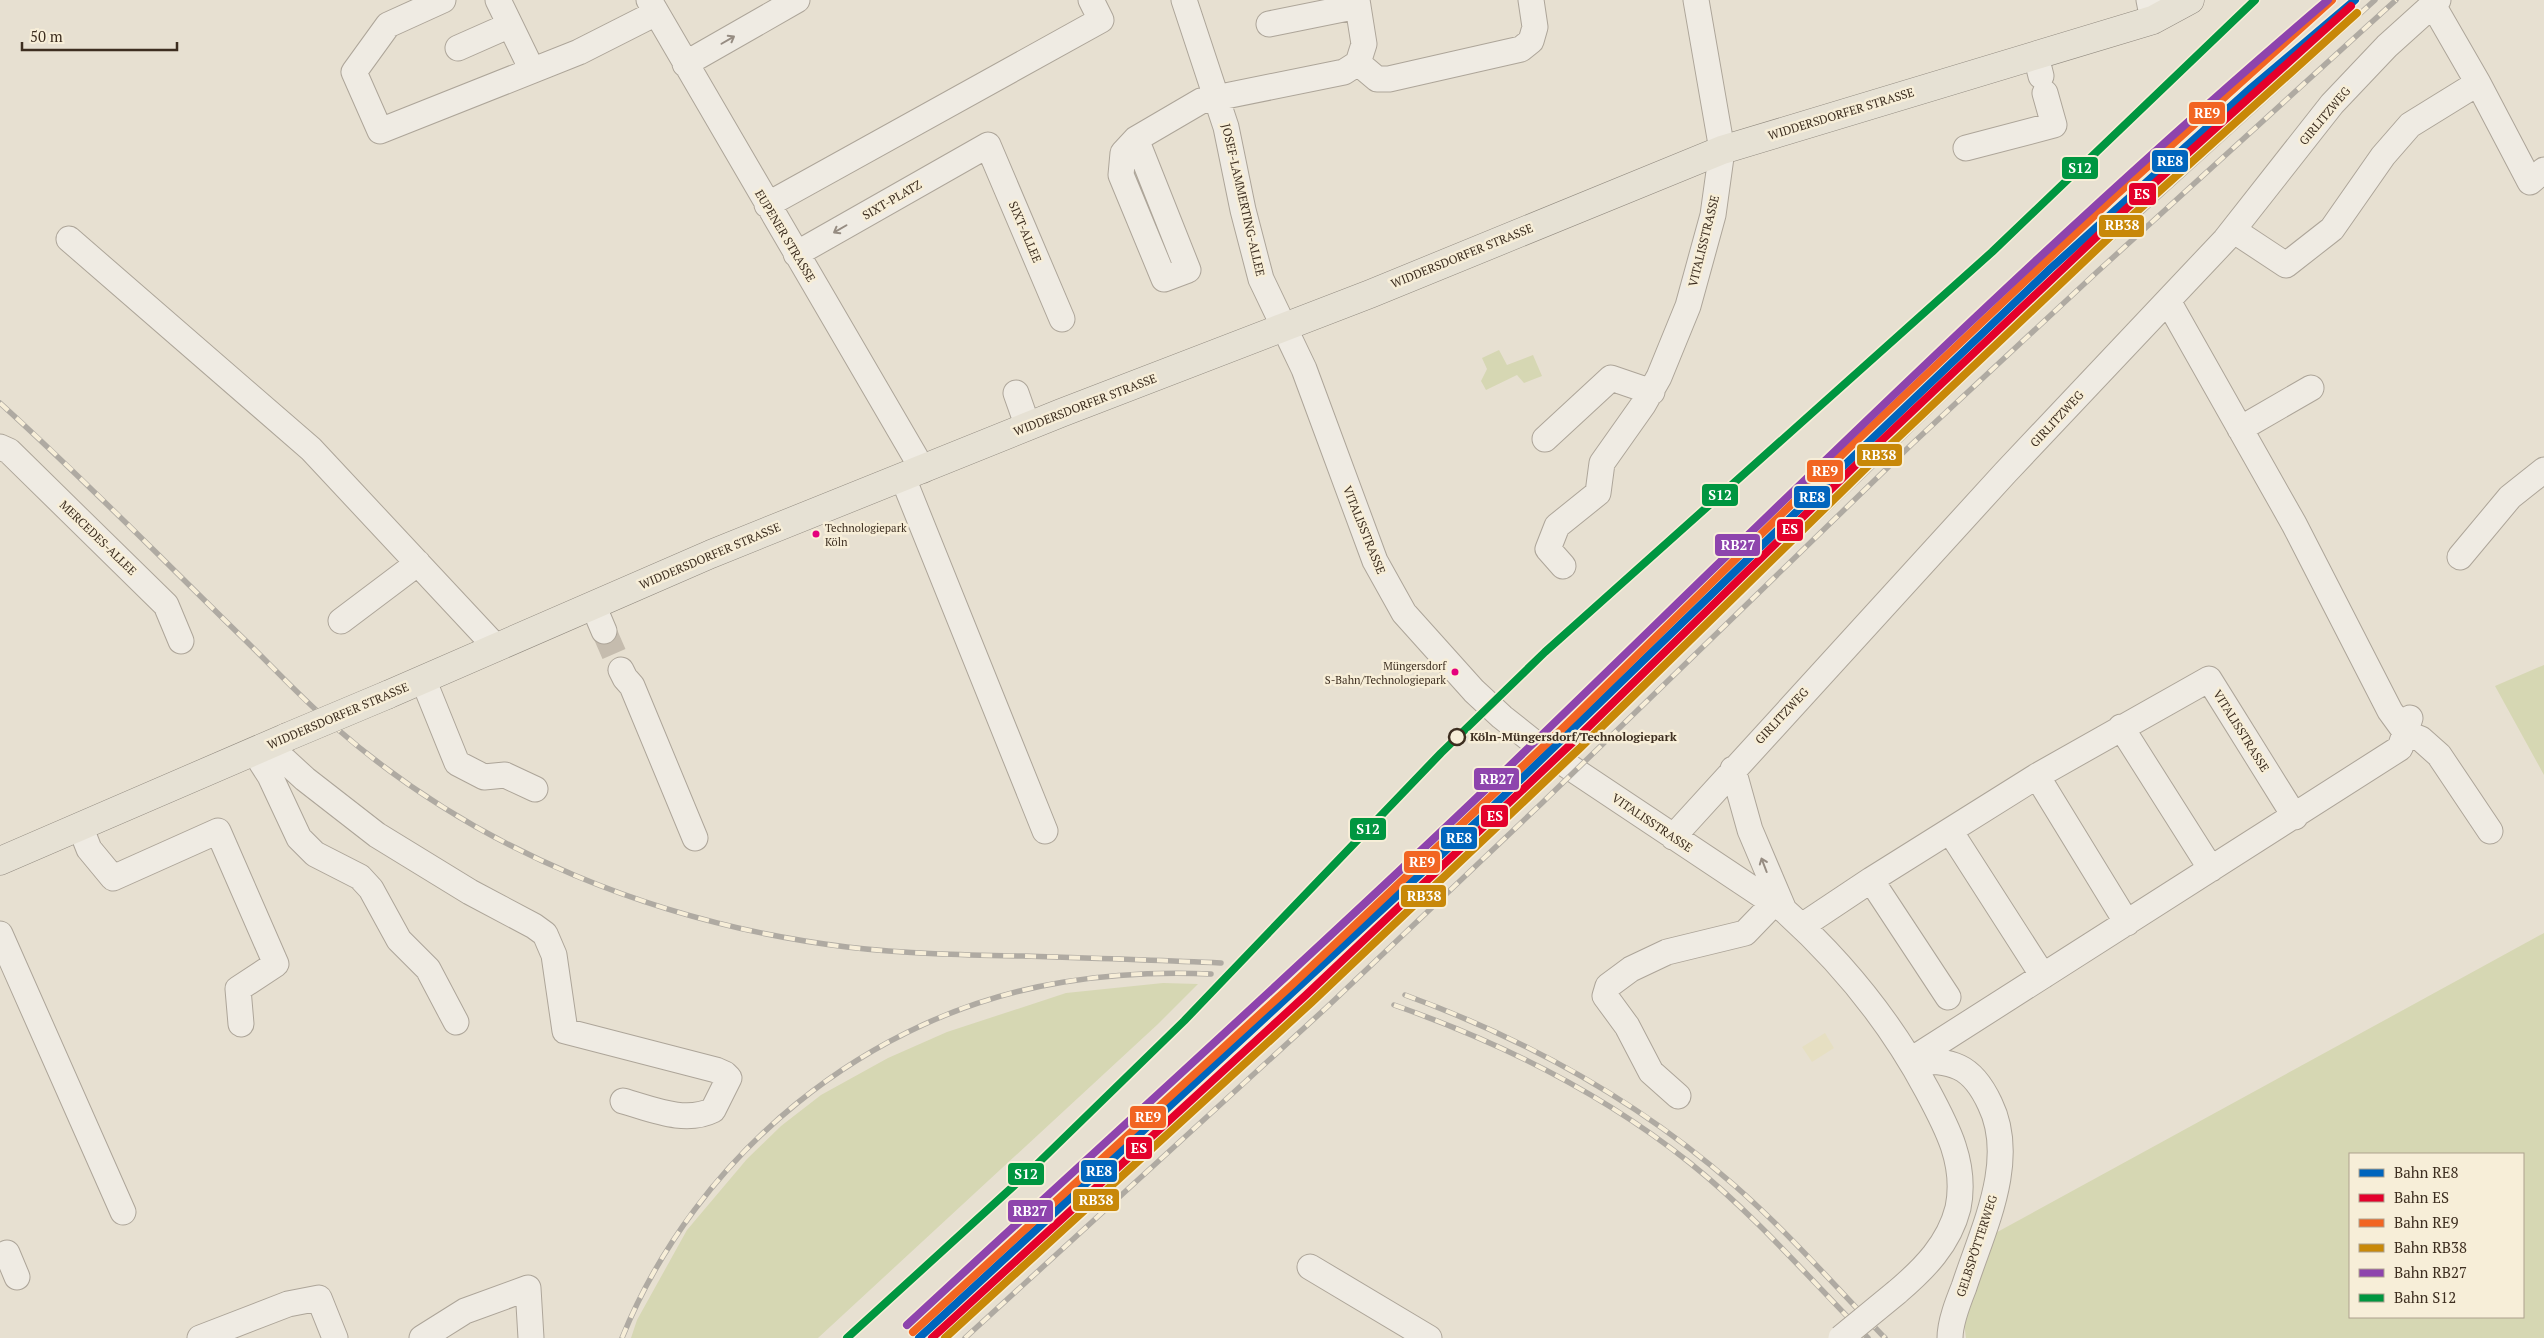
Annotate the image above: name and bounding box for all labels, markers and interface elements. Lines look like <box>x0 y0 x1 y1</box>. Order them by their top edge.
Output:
scale bar <box>22 20 178 52</box>
text: 50 m <box>30 26 63 46</box>
one-way arrow <box>720 34 734 44</box>
street label: GIRLITZWEG <box>2296 83 2354 148</box>
street label: WIDDERSDORFER STRASSE <box>1766 84 1916 143</box>
line badge: RE9 <box>2188 101 2226 125</box>
text: RE9 <box>2194 103 2220 122</box>
street label: JOSEF-LAMMERTING-ALLEE <box>1219 122 1268 278</box>
line badge: RE8 <box>2151 149 2189 173</box>
text: RE8 <box>2157 151 2183 170</box>
line badge: S12 <box>2061 156 2099 180</box>
text: S12 <box>2068 158 2092 177</box>
street label: SIXT-PLATZ <box>859 177 924 223</box>
line badge: ES <box>2128 182 2157 206</box>
text: ES <box>2134 184 2150 203</box>
street label: EUPENER STRASSE <box>752 187 819 285</box>
street label: VITALISSTRASSE <box>1685 194 1722 288</box>
street label: SIXT-ALLEE <box>1006 199 1045 265</box>
line badge: RB38 <box>2098 214 2145 238</box>
text: RB38 <box>2105 215 2139 234</box>
street label: WIDDERSDORFER STRASSE <box>1388 220 1535 291</box>
one-way arrow <box>833 224 848 234</box>
street label: WIDDERSDORFER STRASSE <box>1011 370 1159 439</box>
street label: GIRLITZWEG <box>2027 387 2087 450</box>
line badge: RB38 <box>1856 443 1903 467</box>
text: RB38 <box>1862 445 1896 464</box>
line badge: RE9 <box>1806 459 1844 483</box>
text: RE9 <box>1812 461 1838 480</box>
street label: VITALISSTRASSE <box>1340 483 1389 576</box>
line badge: S12 <box>1701 483 1739 507</box>
text: S12 <box>1708 485 1732 504</box>
line badge: RE8 <box>1793 485 1831 509</box>
text: RE8 <box>1799 487 1825 506</box>
street label: MERCEDES-ALLEE <box>57 497 140 578</box>
line badge: ES <box>1776 518 1804 542</box>
street label: WIDDERSDORFER STRASSE <box>637 519 783 592</box>
text: ES <box>1782 519 1798 538</box>
place label: Technologiepark Köln <box>825 521 907 549</box>
marker: Technologiepark Köln <box>811 529 821 539</box>
line badge: RB27 <box>1714 533 1761 557</box>
text: RB27 <box>1721 535 1755 554</box>
place label: Müngersdorf S-Bahn/Technologiepark <box>1325 659 1447 687</box>
marker: Müngersdorf S-Bahn/Technologiepark <box>1450 667 1460 677</box>
street label: WIDDERSDORFER STRASSE <box>265 679 411 752</box>
street label: GIRLITZWEG <box>1752 684 1812 747</box>
street label: VITALISSTRASSE <box>2210 687 2273 775</box>
marker: Köln-Müngersdorf/Technologiepark <box>1448 728 1466 746</box>
place label: Köln-Müngersdorf/Technologiepark <box>1470 729 1677 744</box>
line badge: RB27 <box>1473 767 1520 791</box>
text: RB27 <box>1480 769 1514 788</box>
street label: VITALISSTRASSE <box>1609 790 1695 855</box>
line badge: ES <box>1480 804 1509 828</box>
text: ES <box>1487 806 1503 825</box>
line badge: S12 <box>1349 817 1387 841</box>
text: S12 <box>1356 819 1380 838</box>
line badge: RE8 <box>1440 826 1478 850</box>
text: RE8 <box>1446 828 1472 847</box>
line badge: RE9 <box>1403 850 1441 874</box>
text: RE9 <box>1409 852 1435 871</box>
one-way arrow <box>1759 858 1768 873</box>
line badge: RB38 <box>1400 884 1447 908</box>
text: RB38 <box>1407 886 1441 905</box>
line badge: RE9 <box>1129 1105 1167 1129</box>
text: RE9 <box>1135 1107 1161 1126</box>
line badge: ES <box>1125 1136 1153 1160</box>
text: ES <box>1131 1138 1147 1157</box>
legend <box>2349 1153 2524 1318</box>
line badge: RE8 <box>1080 1159 1118 1183</box>
text: RE8 <box>1086 1161 1112 1180</box>
line badge: S12 <box>1007 1162 1045 1186</box>
text: Bahn RE8 <box>2394 1162 2458 1182</box>
text: S12 <box>1014 1164 1038 1183</box>
text: Bahn ES <box>2394 1187 2449 1207</box>
line badge: RB38 <box>1072 1188 1120 1212</box>
text: RB38 <box>1079 1190 1113 1209</box>
street label: GELBSPÖTTERWEG <box>1953 1192 2000 1299</box>
line badge: RB27 <box>1007 1199 1054 1223</box>
text: RB27 <box>1013 1201 1047 1220</box>
text: Bahn RE9 <box>2394 1212 2458 1232</box>
text: Bahn RB38 <box>2394 1237 2467 1257</box>
text: Bahn RB27 <box>2394 1262 2467 1282</box>
text: Bahn S12 <box>2394 1287 2456 1307</box>

